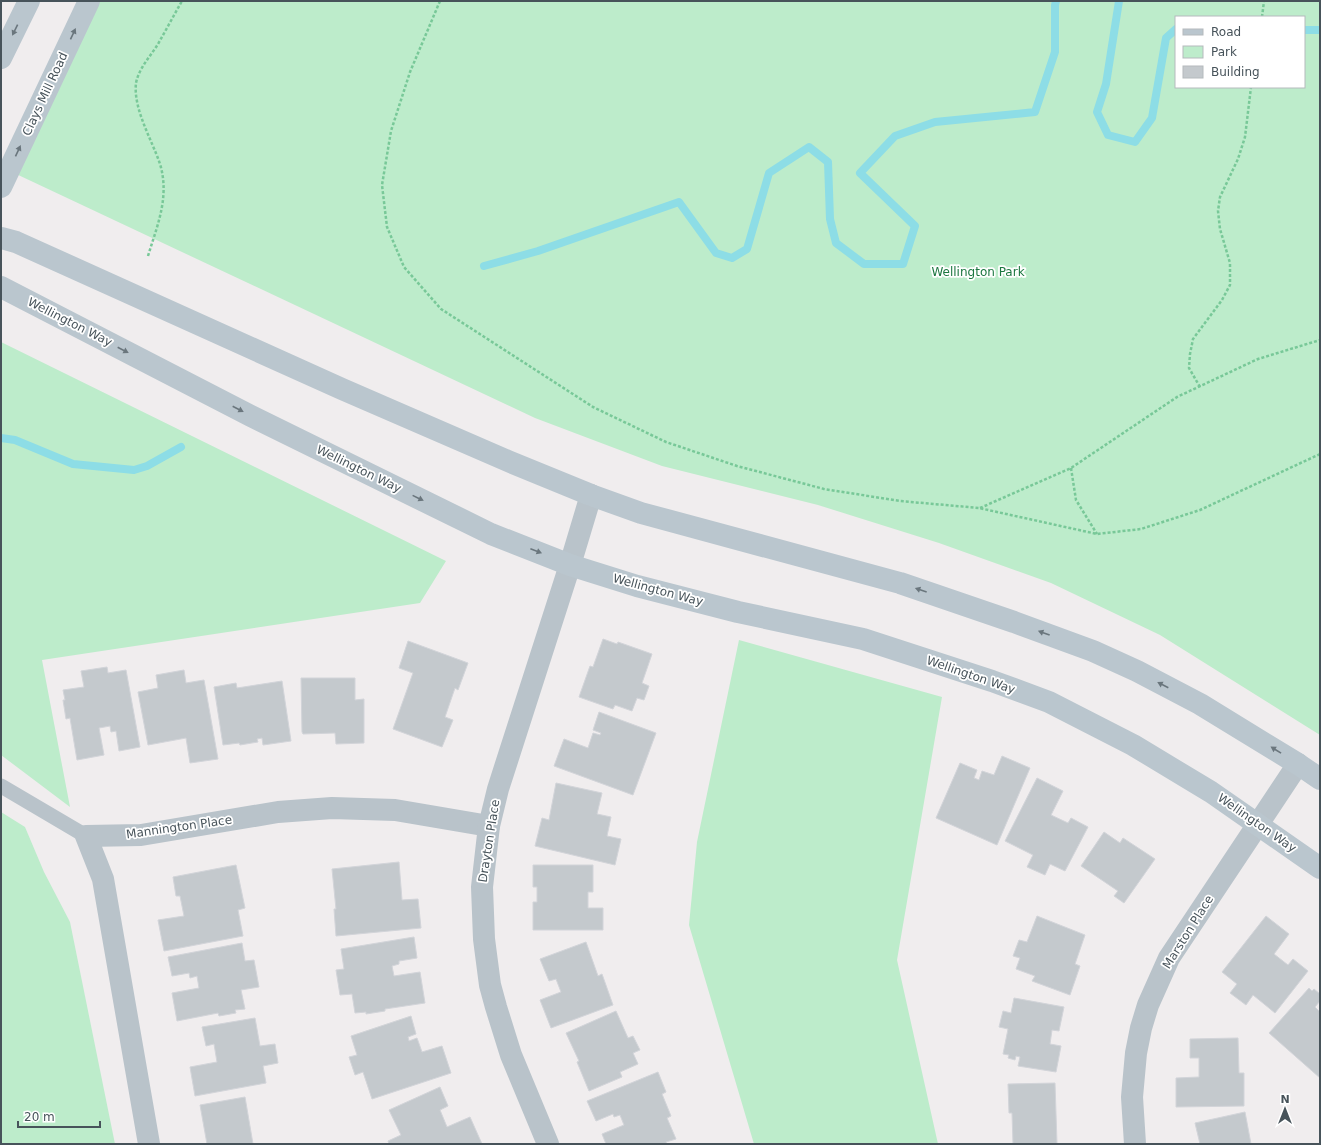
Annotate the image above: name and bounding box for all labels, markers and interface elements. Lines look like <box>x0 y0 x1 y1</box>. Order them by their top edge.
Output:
legend <box>1175 16 1305 88</box>
one-way arrow <box>12 24 18 35</box>
text: Road <box>1211 25 1241 39</box>
one-way arrow <box>70 28 76 39</box>
text: Park <box>1211 45 1237 59</box>
street label: Clays Mill Road <box>20 50 70 138</box>
text: Building <box>1211 65 1260 79</box>
one-way arrow <box>15 146 21 157</box>
park label: Wellington Park <box>931 265 1025 279</box>
street label: Wellington Way <box>25 295 115 349</box>
one-way arrow <box>117 347 129 353</box>
one-way arrow <box>233 406 244 412</box>
street label: Wellington Way <box>314 442 404 496</box>
one-way arrow <box>412 495 424 501</box>
one-way arrow <box>531 549 543 555</box>
street label: Wellington Way <box>611 571 705 609</box>
one-way arrow <box>915 587 927 593</box>
one-way arrow <box>1038 630 1050 636</box>
street label: Wellington Way <box>925 653 1017 697</box>
one-way arrow <box>1158 682 1169 688</box>
one-way arrow <box>1271 746 1281 754</box>
street label: Wellington Way <box>1215 791 1299 855</box>
street label: Drayton Place <box>476 798 502 884</box>
street label: Mannington Place <box>125 813 233 841</box>
street label: Marston Place <box>1160 893 1216 971</box>
north arrow <box>1265 1089 1305 1129</box>
text: N <box>1280 1093 1290 1106</box>
scale bar <box>18 1103 100 1129</box>
text: 20 m <box>24 1110 55 1124</box>

